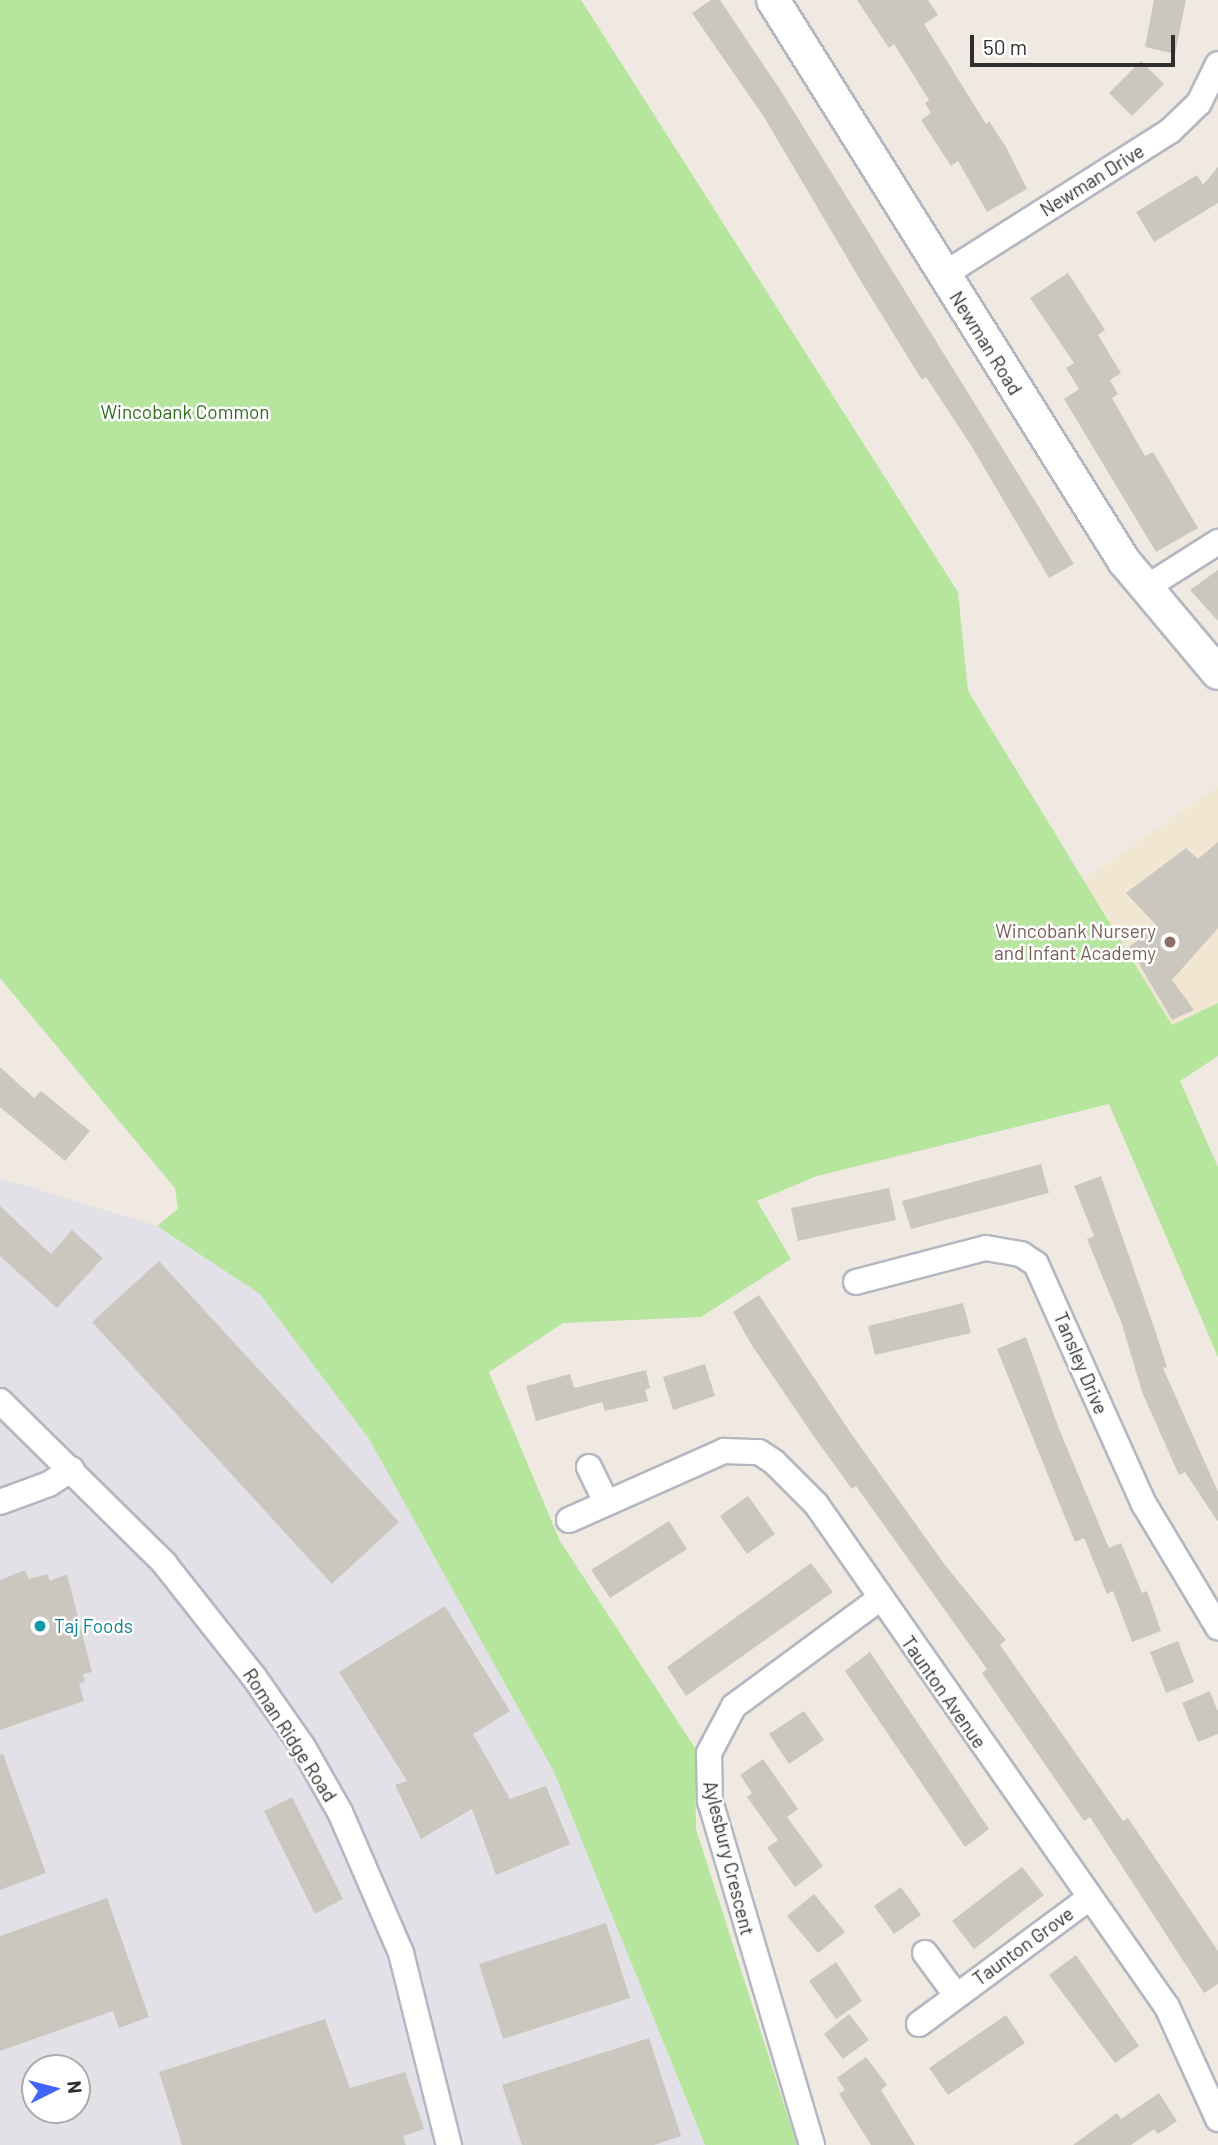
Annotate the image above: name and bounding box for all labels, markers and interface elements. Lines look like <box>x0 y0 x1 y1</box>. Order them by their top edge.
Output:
scale bar <box>973 21 1178 65</box>
text: 50 m <box>983 34 1027 59</box>
street label: Newman Drive <box>1036 139 1148 221</box>
street label: Newman Road <box>945 287 1027 399</box>
park label: Wincobank Common <box>100 401 270 423</box>
place label: Wincobank Nursery and Infant Academy <box>994 920 1156 964</box>
marker: Wincobank Nursery and Infant Academy <box>1162 934 1178 950</box>
street label: Tansley Drive <box>1049 1308 1113 1418</box>
place label: Taj Foods <box>54 1615 133 1637</box>
marker: Taj Foods <box>32 1618 48 1634</box>
street label: Taunton Avenue <box>897 1631 991 1753</box>
street label: Roman Ridge Road <box>238 1664 342 1806</box>
street label: Aylesbury Crescent <box>699 1778 759 1938</box>
street label: Taunton Grove <box>968 1902 1078 1990</box>
north arrow <box>21 2054 91 2124</box>
text: N <box>63 2079 87 2094</box>

